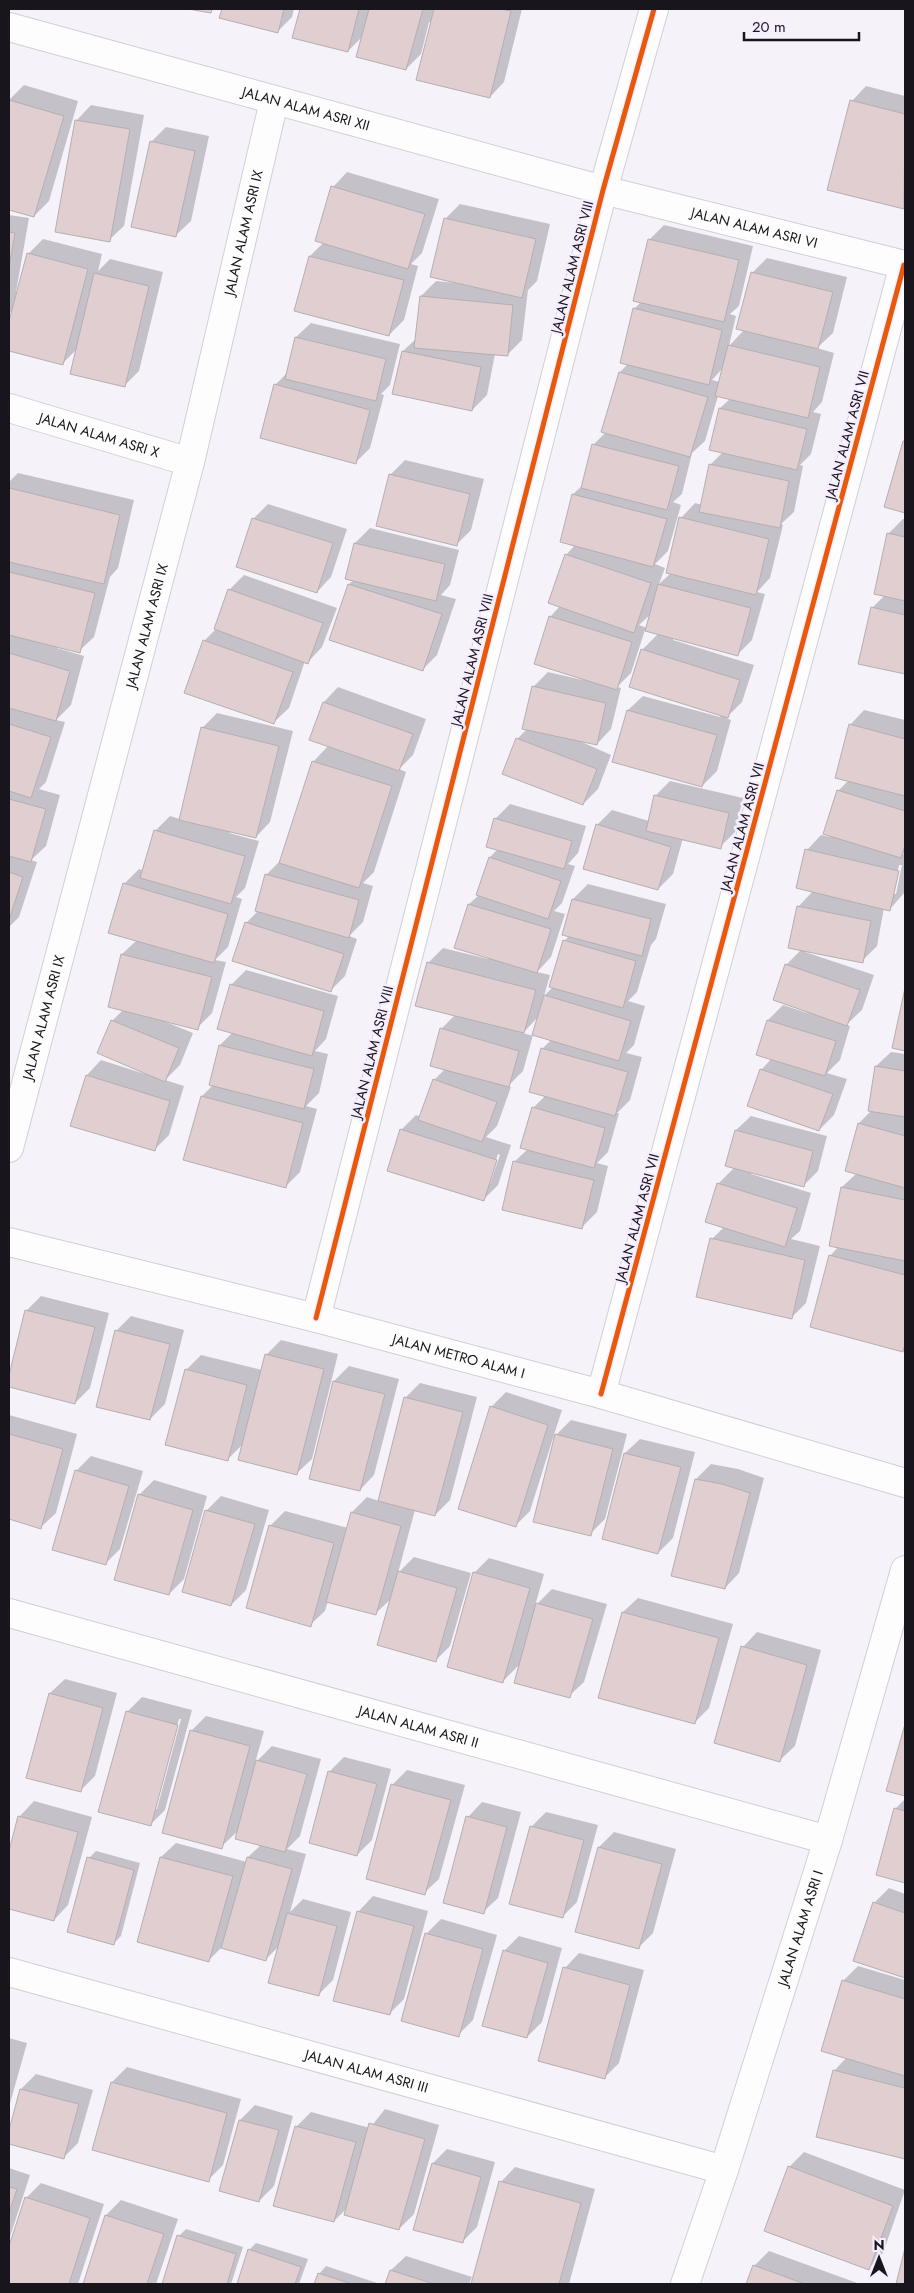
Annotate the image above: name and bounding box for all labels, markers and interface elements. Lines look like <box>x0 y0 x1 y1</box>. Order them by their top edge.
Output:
scale bar <box>744 10 859 42</box>
text: 20 m <box>752 16 786 38</box>
street label: JALAN ALAM ASRI XII <box>238 81 372 136</box>
street label: JALAN ALAM ASRI IX <box>219 168 268 299</box>
street label: JALAN ALAM ASRI VIII <box>545 198 598 337</box>
street label: JALAN ALAM ASRI VI <box>687 202 820 253</box>
street label: JALAN ALAM ASRI VII <box>820 368 874 504</box>
street label: JALAN ALAM ASRI X <box>35 407 162 462</box>
street label: JALAN ALAM ASRI IX <box>120 561 173 692</box>
street label: JALAN ALAM ASRI VIII <box>445 591 498 730</box>
street label: JALAN ALAM ASRI VII <box>715 760 769 896</box>
street label: JALAN ALAM ASRI IX <box>17 953 70 1084</box>
street label: JALAN ALAM ASRI VIII <box>345 983 398 1122</box>
street label: JALAN ALAM ASRI VII <box>610 1151 664 1287</box>
street label: JALAN METRO ALAM I <box>388 1328 527 1383</box>
street label: JALAN ALAM ASRI II <box>354 1700 481 1753</box>
street label: JALAN ALAM ASRI I <box>772 1868 828 1990</box>
street label: JALAN ALAM ASRI III <box>301 2044 430 2098</box>
north arrow <box>854 2233 904 2283</box>
text: N <box>873 2235 885 2255</box>

